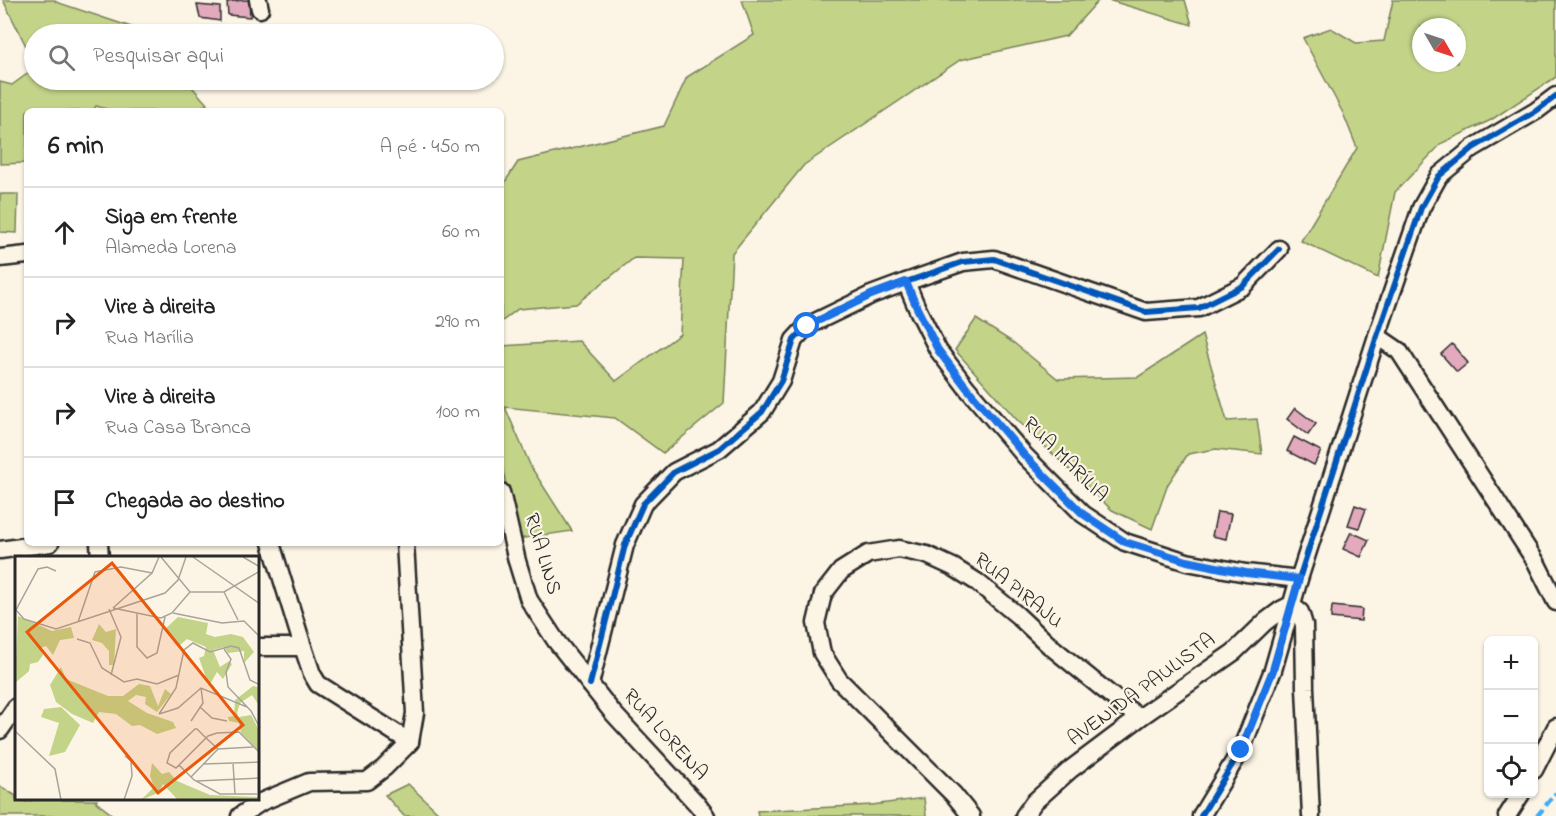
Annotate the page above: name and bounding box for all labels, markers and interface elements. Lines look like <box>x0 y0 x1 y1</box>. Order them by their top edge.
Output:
north arrow <box>1412 18 1466 72</box>
search box <box>24 24 504 90</box>
icon: search <box>45 41 78 74</box>
text: Pesquisar aqui <box>93 41 224 73</box>
text: 6 min <box>48 128 104 166</box>
text: A pé · 450 m <box>380 133 480 162</box>
text: Siga em frente <box>105 202 237 234</box>
icon: ahead <box>48 216 81 249</box>
text: 60 m <box>442 218 480 247</box>
text: Alameda Lorena <box>105 234 237 263</box>
text: Vire à direita <box>105 292 215 324</box>
icon: right <box>48 306 81 339</box>
text: 290 m <box>435 308 480 337</box>
route start <box>793 312 819 338</box>
text: Rua Marília <box>105 324 194 353</box>
text: Vire à direita <box>105 382 215 414</box>
icon: right <box>48 396 81 429</box>
text: 100 m <box>436 398 480 427</box>
street label: RUA MARÍLIA <box>1015 410 1115 510</box>
text: Rua Casa Branca <box>105 414 251 443</box>
icon: arrive <box>48 486 81 519</box>
text: Chegada ao destino <box>105 486 285 518</box>
street label: RUA LINS <box>515 510 569 598</box>
street label: RUA PIRAJU <box>967 546 1069 636</box>
inset map <box>15 556 260 801</box>
street label: AVENIDA PAULISTA <box>1062 626 1222 754</box>
map controls <box>1484 636 1538 798</box>
button: + <box>1484 636 1538 690</box>
street label: RUA LORENA <box>615 682 715 788</box>
button: − <box>1484 690 1538 744</box>
route end <box>1227 736 1253 762</box>
button: locate <box>1484 744 1538 798</box>

